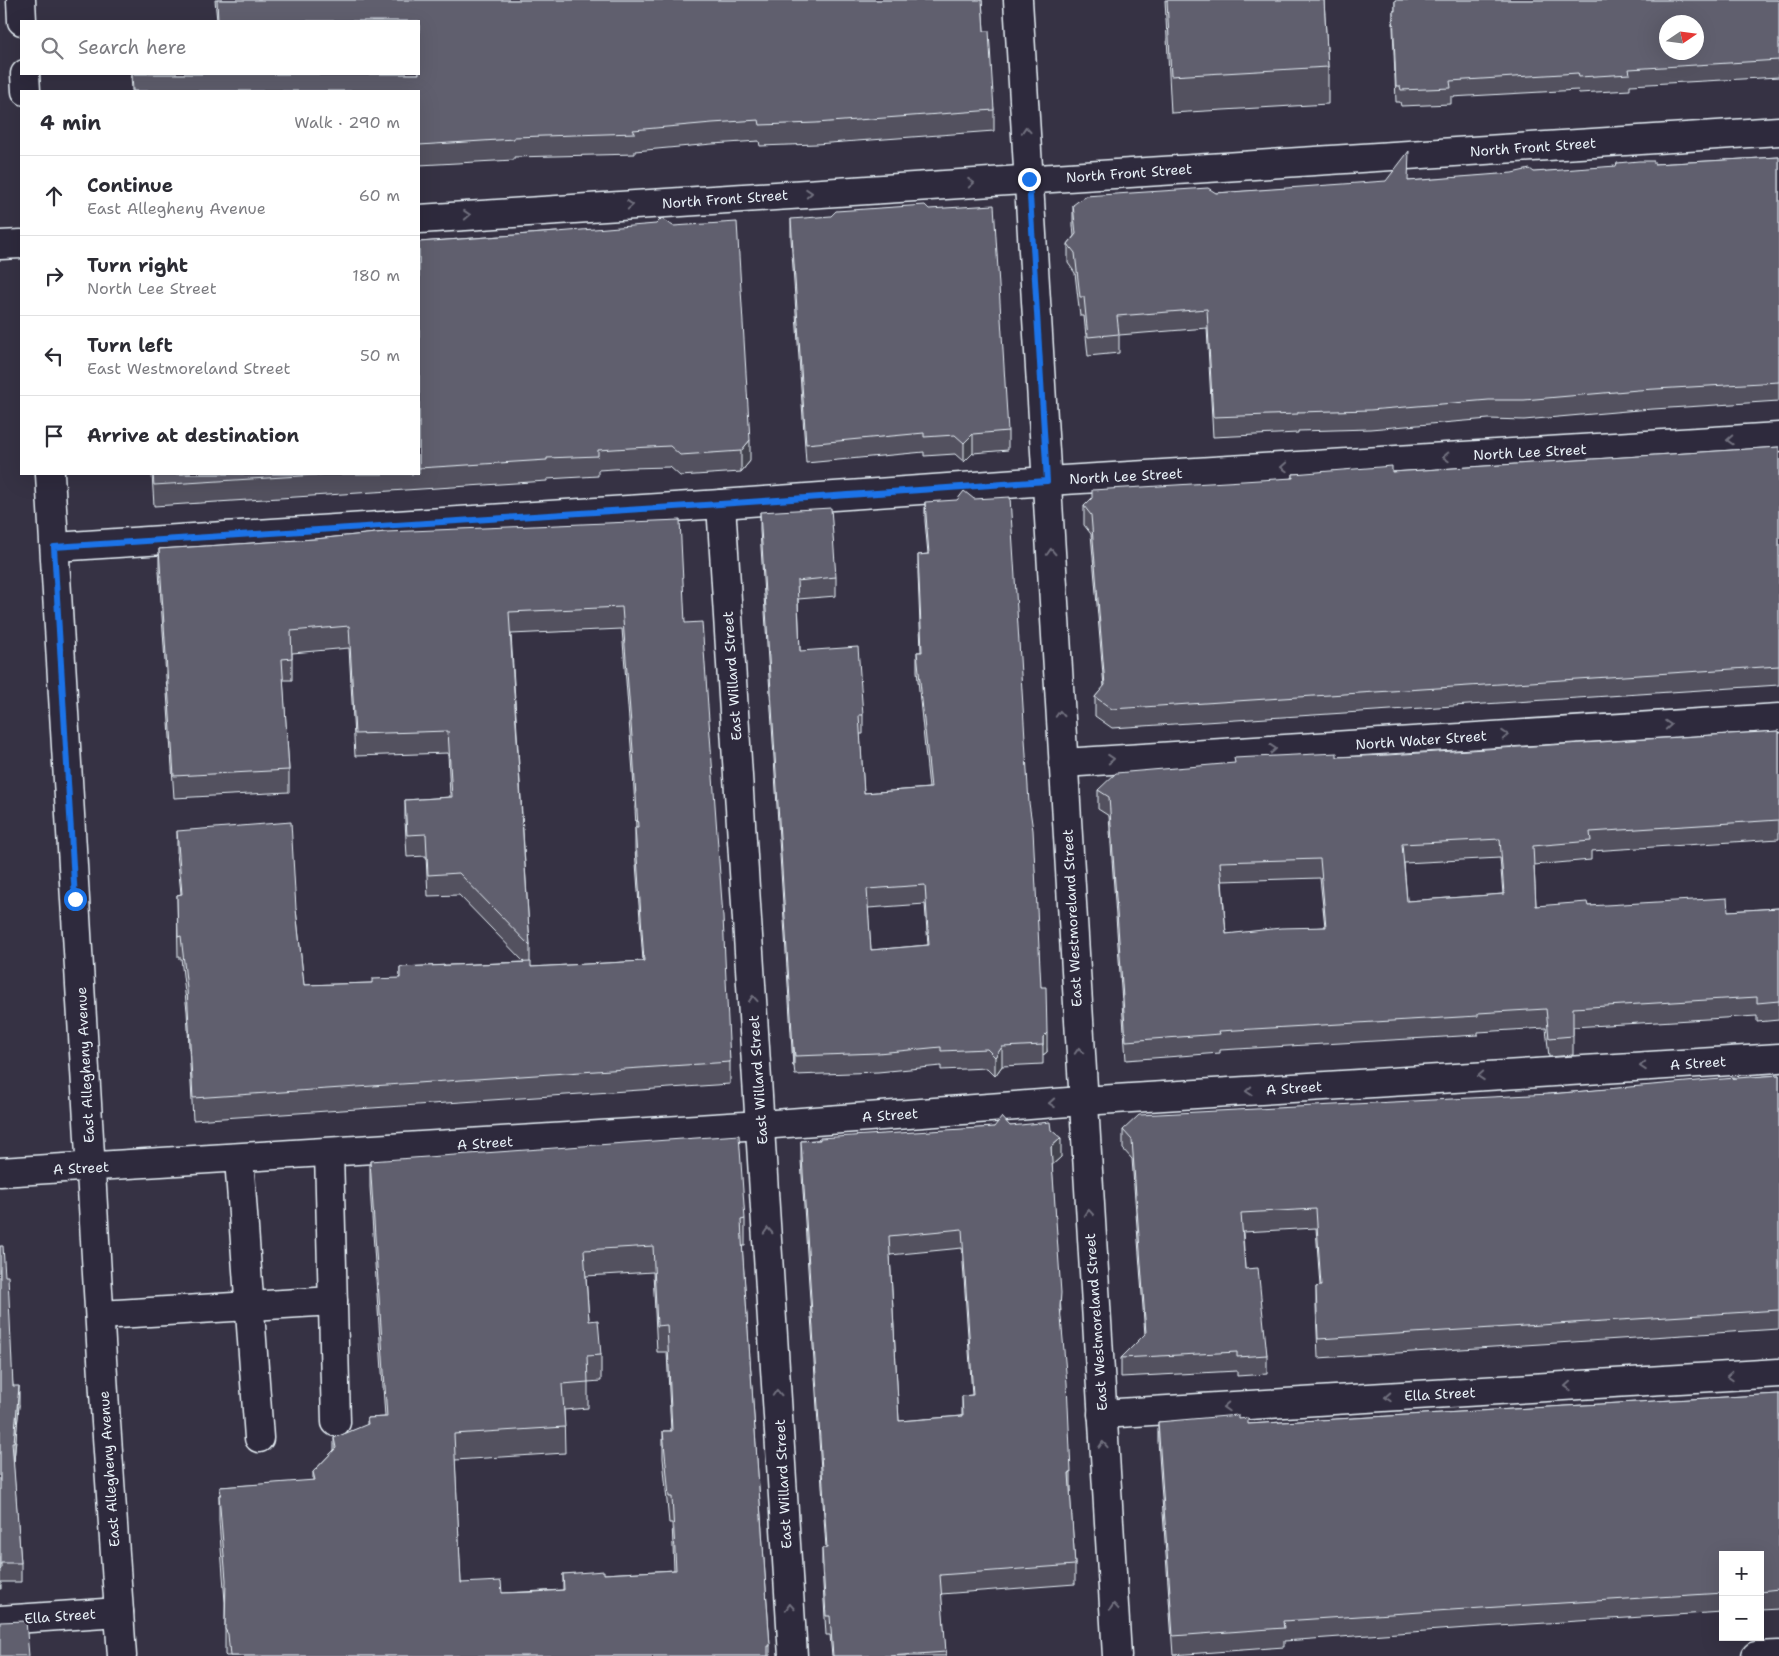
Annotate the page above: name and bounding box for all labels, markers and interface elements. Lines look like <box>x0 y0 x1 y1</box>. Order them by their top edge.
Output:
north arrow <box>1659 15 1704 60</box>
search box <box>20 20 420 75</box>
icon: search <box>38 34 66 62</box>
text: Search here <box>78 35 187 60</box>
text: 4 min <box>40 109 101 137</box>
text: Walk · 290 m <box>294 112 400 133</box>
one-way arrow <box>1021 126 1032 134</box>
street label: North Front Street <box>1469 134 1597 160</box>
street label: North Front Street <box>1065 160 1193 186</box>
route end <box>1018 168 1041 191</box>
text: Continue <box>87 173 173 198</box>
one-way arrow <box>968 177 976 188</box>
icon: ahead <box>40 182 68 210</box>
text: 60 m <box>359 185 400 206</box>
street label: North Front Street <box>661 186 789 212</box>
one-way arrow <box>805 188 813 199</box>
text: East Allegheny Avenue <box>87 198 266 219</box>
one-way arrow <box>626 199 634 210</box>
one-way arrow <box>464 210 472 221</box>
text: Turn right <box>87 253 188 278</box>
icon: right <box>40 262 68 290</box>
text: 180 m <box>352 265 400 286</box>
text: North Lee Street <box>87 278 217 299</box>
text: Turn left <box>87 333 173 358</box>
icon: left <box>40 342 68 370</box>
text: 50 m <box>360 345 400 366</box>
text: East Westmoreland Street <box>87 358 291 379</box>
icon: arrive <box>40 422 68 450</box>
text: Arrive at destination <box>87 423 299 448</box>
one-way arrow <box>1726 434 1734 445</box>
street label: North Lee Street <box>1473 440 1587 464</box>
one-way arrow <box>1442 451 1450 462</box>
one-way arrow <box>1279 461 1287 472</box>
street label: North Lee Street <box>1069 464 1183 488</box>
one-way arrow <box>1045 547 1056 555</box>
street label: East Willard Street <box>718 611 746 741</box>
one-way arrow <box>1054 710 1065 718</box>
one-way arrow <box>1664 719 1672 730</box>
street label: North Water Street <box>1355 726 1487 754</box>
one-way arrow <box>1502 729 1510 740</box>
one-way arrow <box>1270 744 1278 755</box>
one-way arrow <box>1107 754 1115 765</box>
street label: East Westmoreland Street <box>1058 829 1086 1007</box>
route start <box>64 888 87 911</box>
street label: East Allegheny Avenue <box>72 986 98 1144</box>
one-way arrow <box>747 994 758 1002</box>
street label: East Willard Street <box>744 1015 772 1145</box>
one-way arrow <box>1074 1047 1085 1055</box>
street label: A Street <box>1669 1052 1727 1074</box>
one-way arrow <box>1639 1061 1647 1072</box>
one-way arrow <box>1477 1071 1485 1082</box>
street label: A Street <box>1265 1077 1323 1099</box>
one-way arrow <box>1244 1085 1252 1096</box>
one-way arrow <box>1047 1097 1055 1108</box>
street label: A Street <box>861 1104 919 1126</box>
street label: A Street <box>456 1132 514 1154</box>
street label: A Street <box>53 1158 109 1178</box>
one-way arrow <box>1084 1209 1095 1217</box>
one-way arrow <box>762 1226 773 1234</box>
street label: East Westmoreland Street <box>1081 1233 1111 1411</box>
one-way arrow <box>1726 1371 1734 1382</box>
one-way arrow <box>1564 1380 1572 1391</box>
street label: Ella Street <box>1404 1383 1476 1405</box>
one-way arrow <box>772 1388 783 1396</box>
street label: East Allegheny Avenue <box>95 1390 123 1548</box>
one-way arrow <box>1384 1391 1392 1402</box>
one-way arrow <box>1222 1401 1230 1412</box>
street label: East Willard Street <box>771 1419 795 1549</box>
one-way arrow <box>1098 1441 1109 1449</box>
map controls <box>1719 1551 1764 1641</box>
button: + <box>1719 1551 1764 1596</box>
button: − <box>1719 1596 1764 1641</box>
one-way arrow <box>785 1603 796 1611</box>
one-way arrow <box>1108 1603 1119 1611</box>
street label: Ella Street <box>24 1605 96 1627</box>

